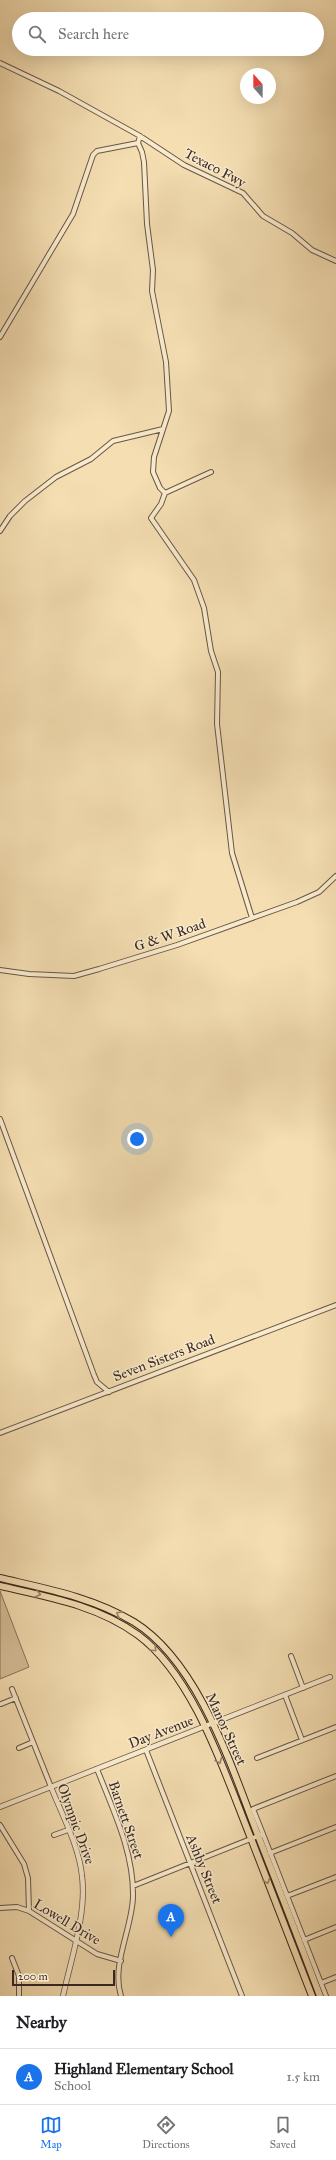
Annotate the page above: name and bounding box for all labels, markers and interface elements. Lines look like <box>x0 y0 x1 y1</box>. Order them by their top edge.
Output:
search box <box>12 12 324 56</box>
icon: search <box>26 23 48 45</box>
text: Search here <box>58 25 129 43</box>
north arrow <box>240 68 276 104</box>
street label: Texaco Fwy <box>181 145 249 191</box>
street label: G & W Road <box>132 915 208 955</box>
your location <box>127 1129 147 1149</box>
street label: Seven Sisters Road <box>111 1331 217 1385</box>
one-way arrow <box>35 1590 41 1598</box>
one-way arrow <box>116 1612 123 1619</box>
one-way arrow <box>149 1644 156 1652</box>
street label: Manor Street <box>202 1690 250 1768</box>
street label: Day Avenue <box>126 1712 196 1752</box>
one-way arrow <box>214 1756 222 1764</box>
street label: Barnett Street <box>105 1779 147 1861</box>
street label: Olympic Drive <box>54 1781 99 1867</box>
street label: Ashby Street <box>182 1831 226 1906</box>
one-way arrow <box>263 1878 271 1885</box>
street label: Lowell Drive <box>30 1895 104 1949</box>
pin: A <box>158 1904 184 1937</box>
scale bar <box>12 1968 115 1987</box>
text: 200 m <box>18 1970 48 1983</box>
text: Nearby <box>16 2012 67 2033</box>
text: Highland Elementary School <box>54 2060 234 2078</box>
text: A <box>25 2069 33 2085</box>
text: 1.5 km <box>287 2069 320 2085</box>
text: School <box>54 2078 91 2094</box>
tab: Map <box>40 2114 62 2151</box>
tab: Directions <box>142 2114 190 2151</box>
tab: Saved <box>270 2114 296 2151</box>

